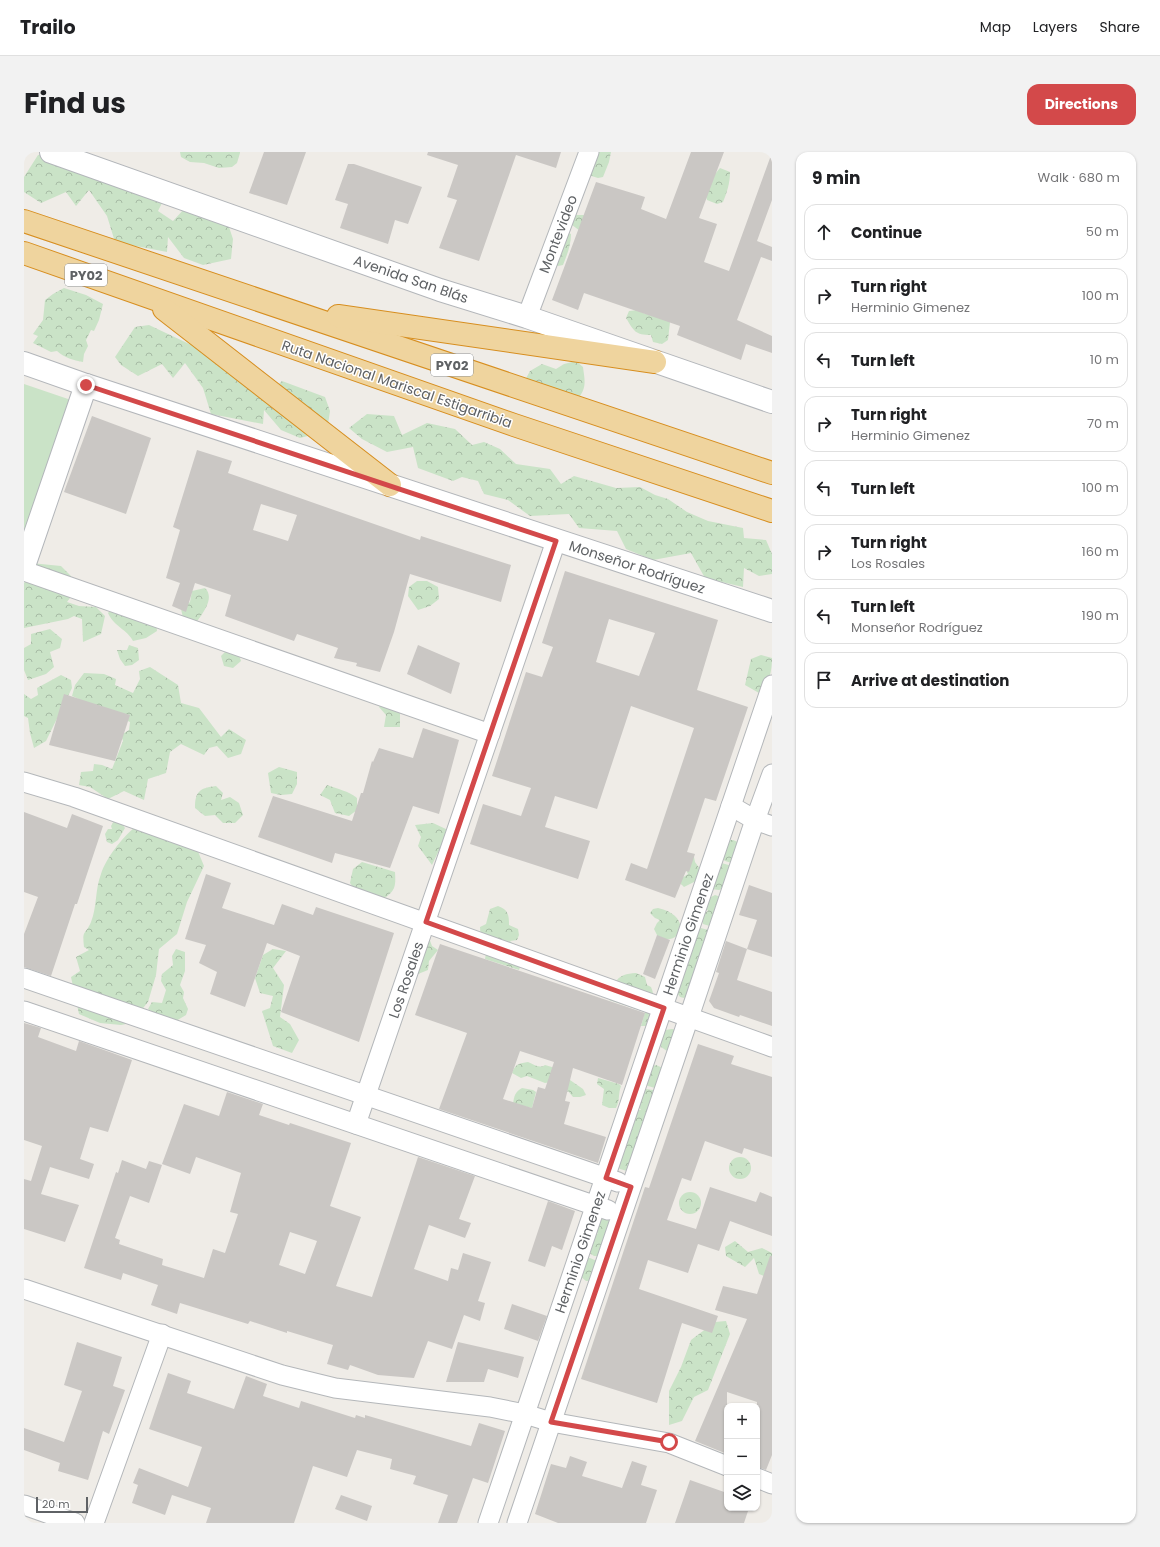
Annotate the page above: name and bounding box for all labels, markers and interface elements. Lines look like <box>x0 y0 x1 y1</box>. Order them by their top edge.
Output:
text: Trailo <box>20 14 76 41</box>
text: Map <box>980 17 1011 37</box>
text: Layers <box>1033 17 1077 37</box>
text: Share <box>1099 17 1140 37</box>
text: Find us <box>24 84 126 123</box>
button: Directions <box>1027 84 1136 125</box>
text: 9 min <box>812 166 861 190</box>
text: Walk · 680 m <box>1037 168 1120 187</box>
street label: Montevideo <box>534 192 582 276</box>
icon: ahead <box>813 221 835 243</box>
text: Continue <box>851 222 922 243</box>
text: 50 m <box>1086 222 1119 241</box>
street label: Avenida San Blás <box>351 250 471 308</box>
road number: PY02 <box>65 264 107 286</box>
text: Turn right <box>851 276 927 297</box>
icon: right <box>813 285 835 307</box>
text: 100 m <box>1082 286 1119 305</box>
text: Herminio Gimenez <box>851 298 970 317</box>
street label: Ruta Nacional Mariscal Estigarribia <box>279 335 515 433</box>
icon: left <box>813 349 835 371</box>
text: Turn left <box>851 350 915 371</box>
text: 10 m <box>1090 350 1119 369</box>
road number: PY02 <box>431 354 473 376</box>
route end <box>77 376 95 394</box>
text: Turn right <box>851 404 927 425</box>
icon: right <box>813 413 835 435</box>
text: 70 m <box>1087 414 1119 433</box>
text: Herminio Gimenez <box>851 426 970 445</box>
icon: left <box>813 477 835 499</box>
text: Turn left <box>851 478 915 499</box>
text: 100 m <box>1082 478 1119 497</box>
text: Turn right <box>851 532 927 553</box>
street label: Monseñor Rodríguez <box>566 536 708 598</box>
icon: right <box>813 541 835 563</box>
text: 160 m <box>1082 542 1119 561</box>
text: Los Rosales <box>851 554 925 573</box>
text: Turn left <box>851 596 915 617</box>
icon: left <box>813 605 835 627</box>
text: 190 m <box>1082 606 1119 625</box>
text: Monseñor Rodríguez <box>851 618 983 637</box>
icon: arrive <box>813 669 835 691</box>
text: Arrive at destination <box>851 670 1009 691</box>
street label: Herminio Gimenez <box>658 870 718 998</box>
street label: Los Rosales <box>384 939 428 1021</box>
street label: Herminio Gimenez <box>550 1188 610 1316</box>
map controls <box>724 1403 760 1511</box>
button: + <box>724 1403 760 1439</box>
route start <box>660 1433 678 1451</box>
button: − <box>724 1439 760 1475</box>
button: layers <box>724 1475 760 1511</box>
scale bar <box>36 1495 88 1514</box>
text: 20 m <box>42 1496 70 1512</box>

